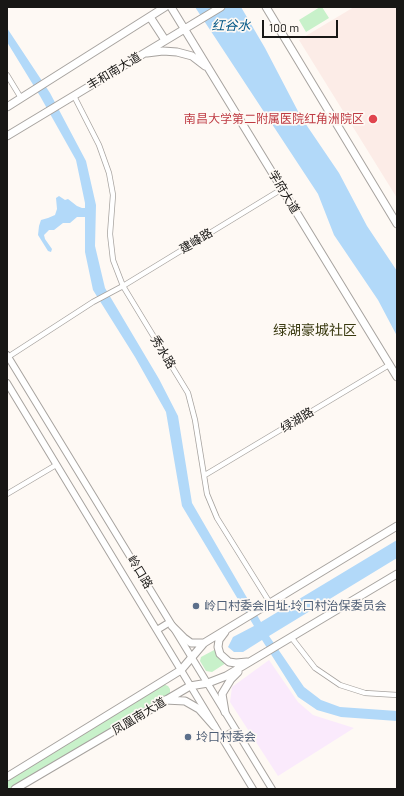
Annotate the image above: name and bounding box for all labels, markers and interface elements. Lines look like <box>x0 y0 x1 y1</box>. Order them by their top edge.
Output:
scale bar <box>264 12 340 38</box>
water label: 红谷水 <box>212 18 250 34</box>
text: 100 m <box>269 20 299 34</box>
street label: 丰和南大道 <box>85 49 143 93</box>
place label: 南昌大学第二附属医院红角洲院区 <box>184 112 364 126</box>
marker: 南昌大学第二附属医院红角洲院区 <box>367 113 379 125</box>
street label: 学府大道 <box>265 168 303 216</box>
street label: 建峰路 <box>177 226 215 256</box>
district label: 绿湖豪城社区 <box>273 322 357 338</box>
street label: 秀水路 <box>148 333 178 371</box>
street label: 绿湖路 <box>278 405 316 435</box>
street label: 岭口路 <box>125 553 155 591</box>
place label: 岭口村委会旧址·坽口村治保委员会 <box>204 599 387 613</box>
marker: 岭口村委会旧址·坽口村治保委员会 <box>191 601 201 611</box>
street label: 凤凰南大道 <box>110 694 168 738</box>
place label: 坽口村委会 <box>196 730 256 744</box>
marker: 坽口村委会 <box>183 732 193 742</box>

